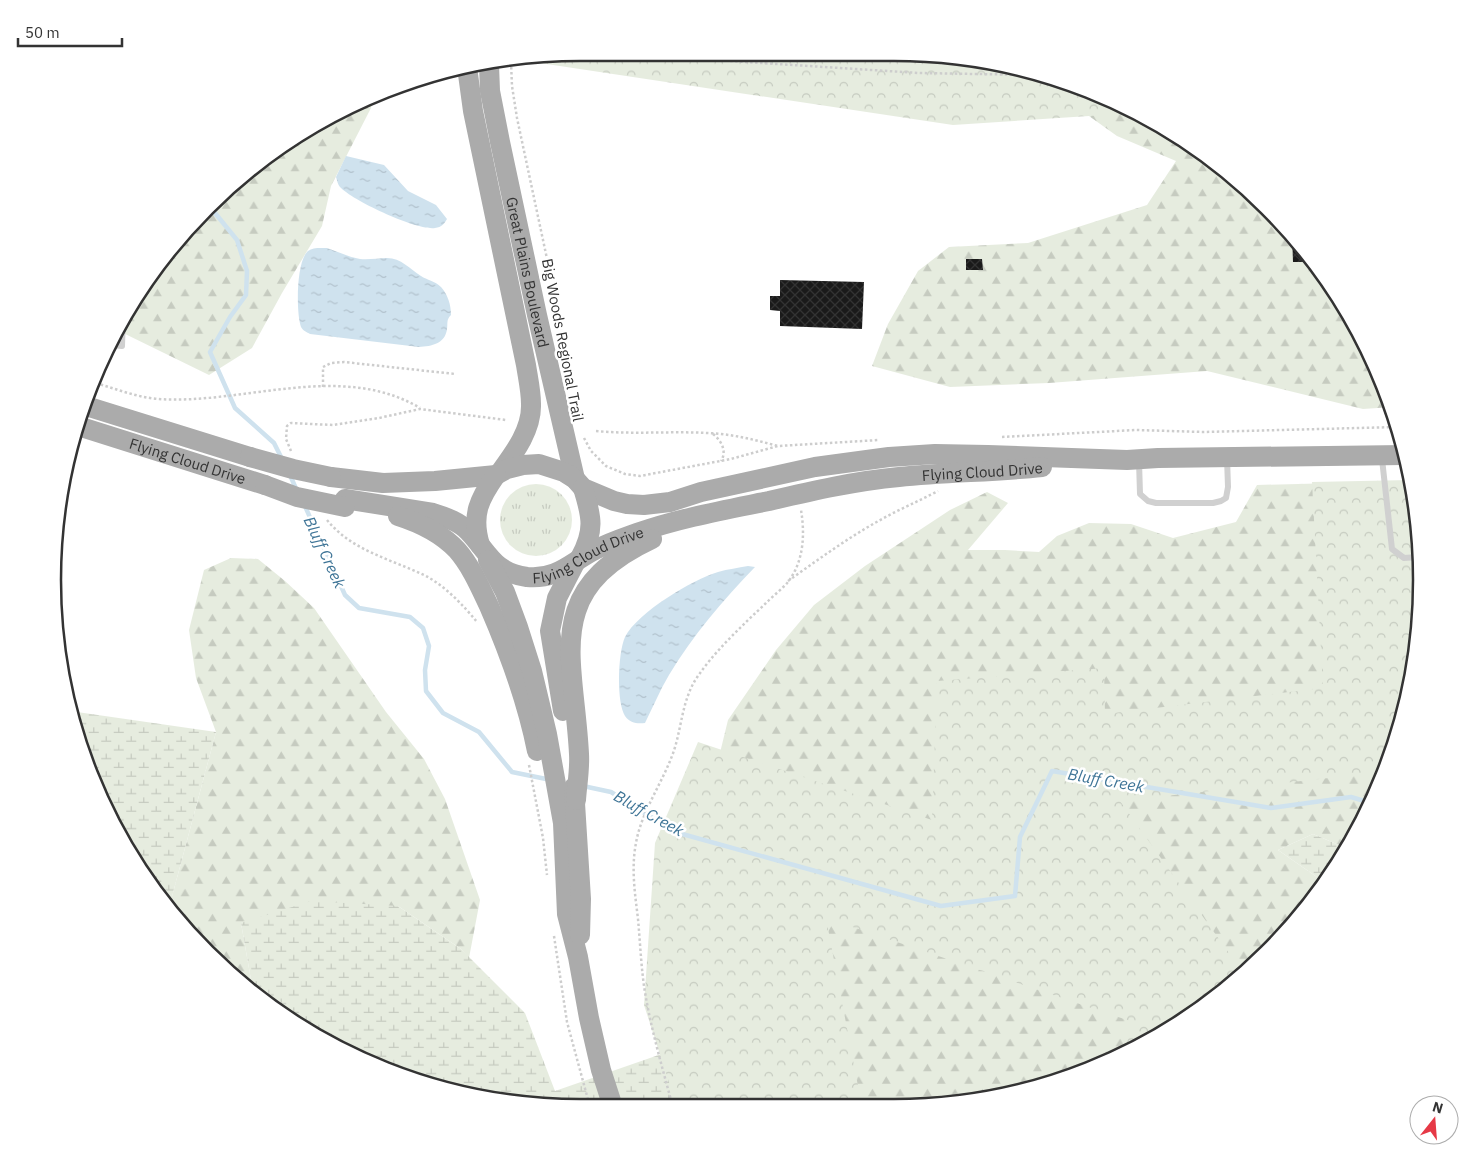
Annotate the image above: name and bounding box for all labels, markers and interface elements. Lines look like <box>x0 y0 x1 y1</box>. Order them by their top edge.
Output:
scale bar <box>18 15 121 47</box>
text: 50 m <box>25 23 60 42</box>
street label: Great Plains Boulevard <box>502 195 554 349</box>
street label: Big Woods Regional Trail <box>538 257 588 423</box>
street label: Flying Cloud Drive <box>127 433 248 488</box>
street label: Flying Cloud Drive <box>921 457 1044 484</box>
water label: Bluff Creek <box>300 513 351 592</box>
street label: Flying Cloud Drive <box>532 522 646 587</box>
water label: Bluff Creek <box>1066 763 1146 797</box>
water label: Bluff Creek <box>611 786 688 841</box>
north arrow <box>1409 1095 1459 1145</box>
text: N <box>1430 1097 1445 1118</box>

